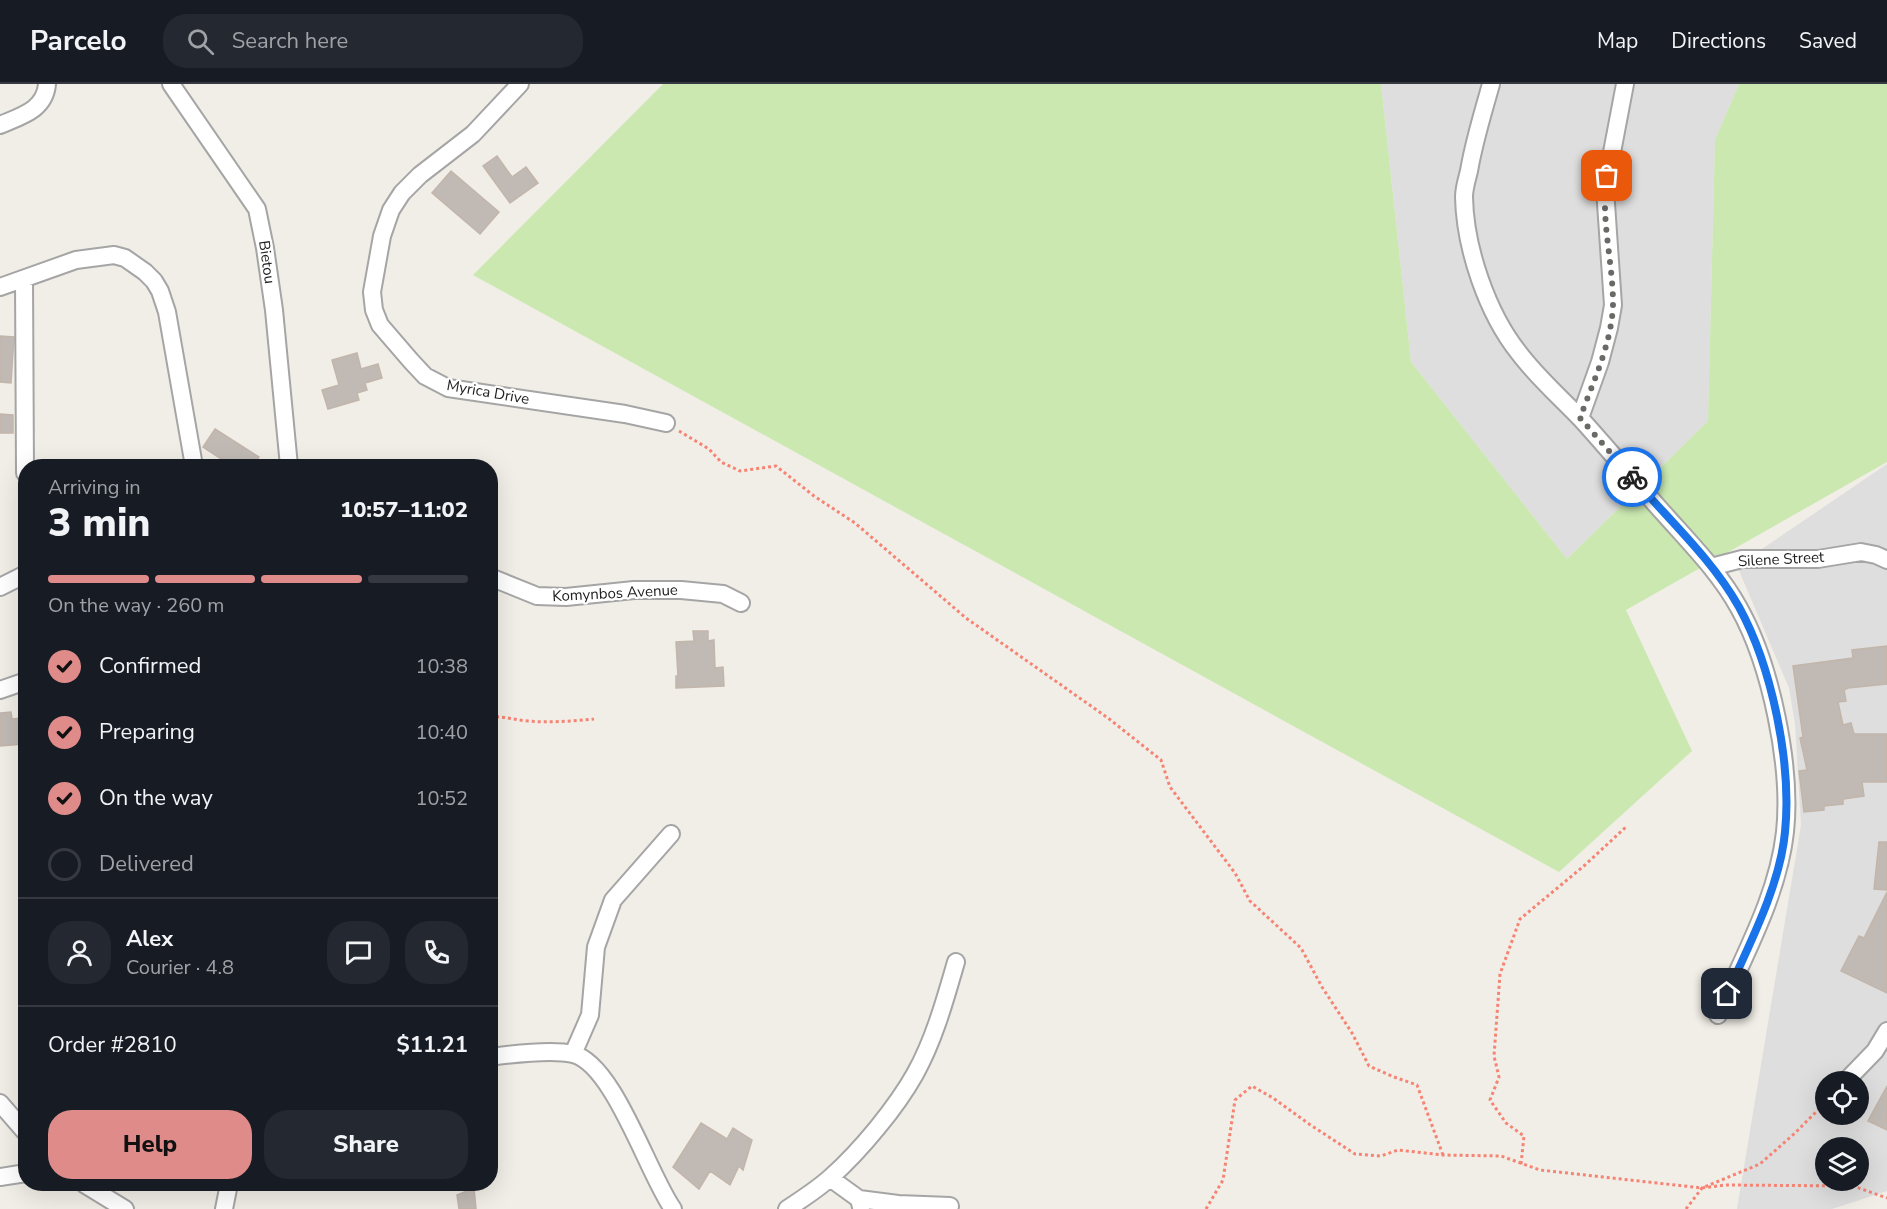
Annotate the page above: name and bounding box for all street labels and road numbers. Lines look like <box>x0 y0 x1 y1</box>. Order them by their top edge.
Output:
street label: Bietou <box>254 239 280 285</box>
street label: Myrica Drive <box>445 375 531 409</box>
street label: Silene Street <box>1737 547 1825 571</box>
street label: Komynbos Avenue <box>552 580 678 606</box>

